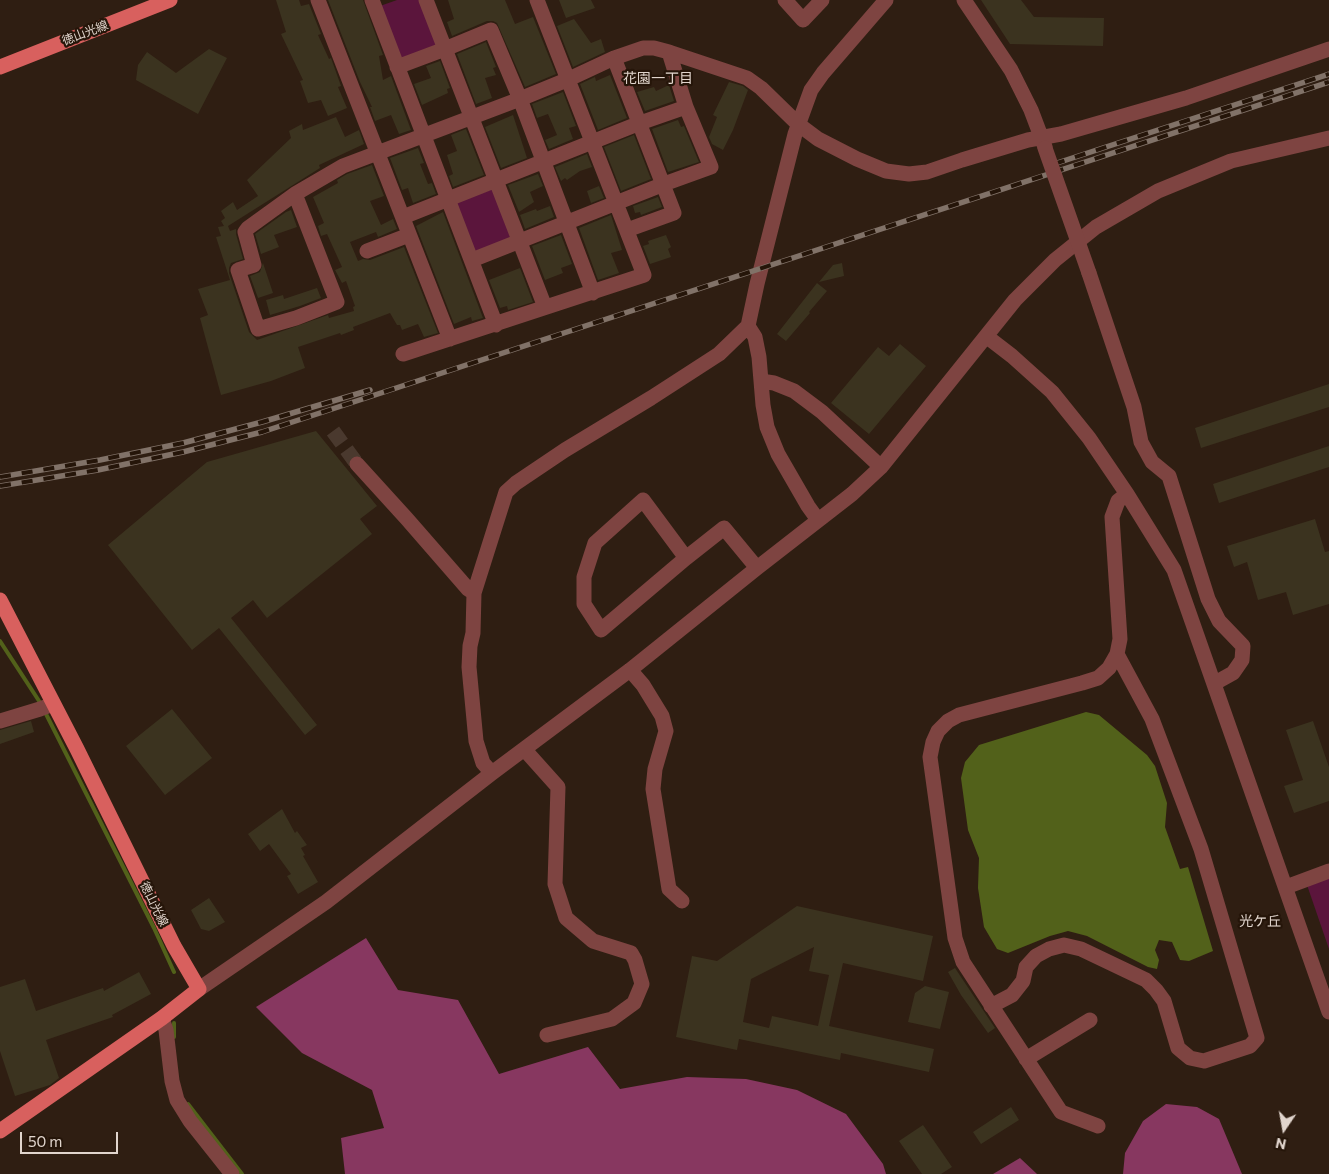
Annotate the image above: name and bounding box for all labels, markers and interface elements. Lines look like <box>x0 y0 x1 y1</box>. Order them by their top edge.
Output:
street label: 徳山光線 <box>60 18 110 48</box>
district label: 花園一丁目 <box>623 70 693 86</box>
street label: 徳山光線 <box>137 879 171 929</box>
district label: 光ケ丘 <box>1239 913 1281 929</box>
north arrow <box>1259 1104 1309 1154</box>
scale bar <box>22 1122 120 1154</box>
text: 50 m <box>28 1132 62 1150</box>
text: N <box>1274 1135 1288 1154</box>

